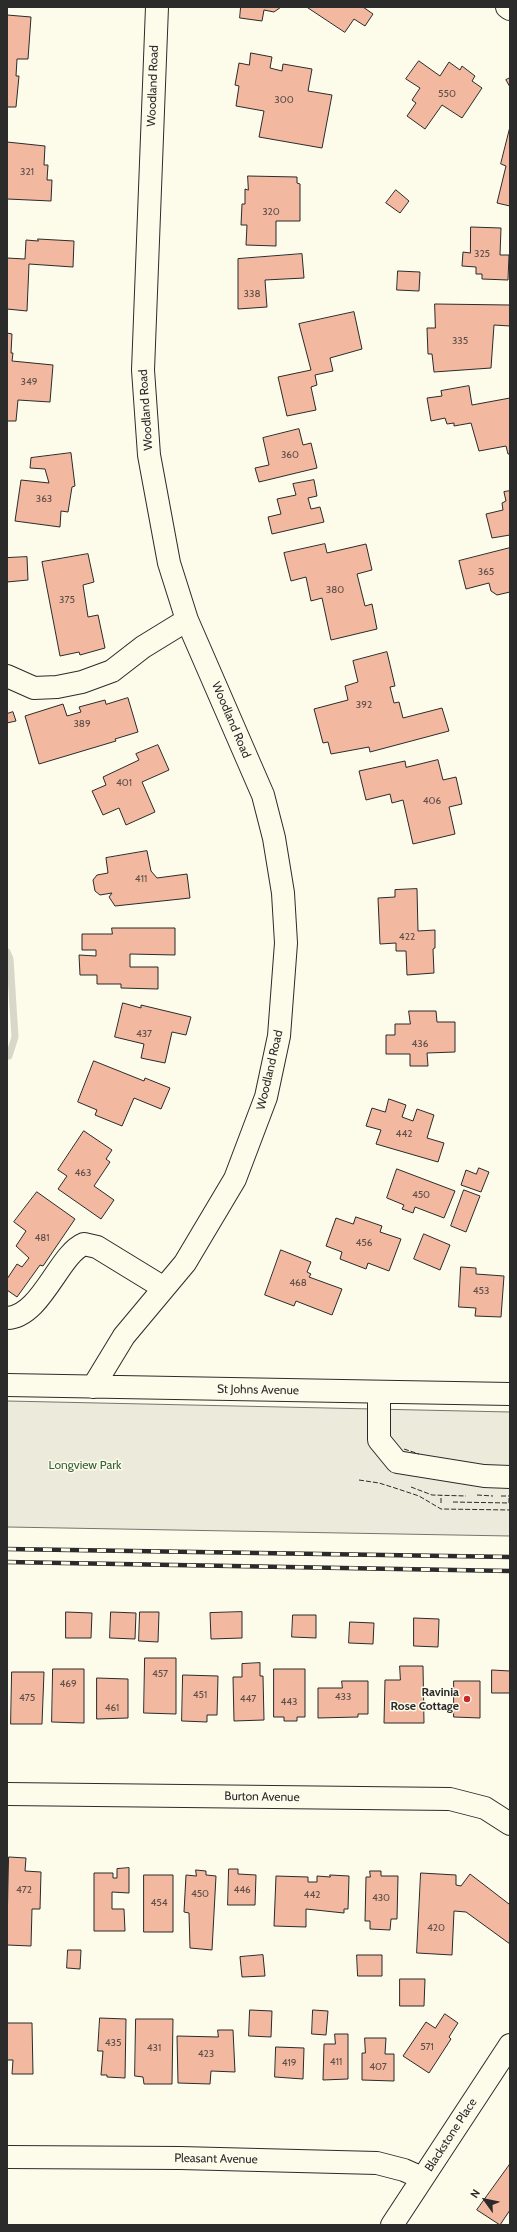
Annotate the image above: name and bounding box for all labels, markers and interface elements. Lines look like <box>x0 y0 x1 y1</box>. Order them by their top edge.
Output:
street label: Woodland Road <box>144 45 162 127</box>
house number: 550 <box>438 88 456 100</box>
house number: 300 <box>274 94 294 106</box>
house number: 321 <box>20 166 34 178</box>
house number: 320 <box>262 206 280 218</box>
house number: 325 <box>474 248 490 260</box>
house number: 338 <box>244 288 260 300</box>
house number: 335 <box>452 335 468 347</box>
street label: Woodland Road <box>136 369 156 451</box>
house number: 349 <box>21 376 37 388</box>
house number: 360 <box>281 449 299 461</box>
house number: 363 <box>36 493 52 505</box>
house number: 365 <box>478 566 494 578</box>
house number: 380 <box>326 584 344 596</box>
house number: 375 <box>59 594 75 606</box>
street label: Woodland Road <box>208 680 254 760</box>
house number: 392 <box>356 699 372 711</box>
house number: 389 <box>73 718 91 730</box>
house number: 401 <box>116 777 132 789</box>
house number: 406 <box>423 795 441 807</box>
house number: 411 <box>135 873 147 885</box>
house number: 422 <box>399 931 415 943</box>
house number: 437 <box>136 1028 152 1040</box>
street label: Woodland Road <box>254 1029 286 1111</box>
house number: 436 <box>412 1038 428 1050</box>
house number: 442 <box>396 1128 412 1140</box>
house number: 463 <box>75 1167 91 1179</box>
house number: 450 <box>412 1189 430 1201</box>
house number: 481 <box>34 1232 50 1244</box>
house number: 456 <box>356 1237 372 1249</box>
house number: 468 <box>289 1277 307 1289</box>
house number: 453 <box>473 1285 489 1297</box>
street label: St Johns Avenue <box>217 1382 299 1398</box>
park label: Longview Park <box>49 1458 121 1472</box>
house number: 457 <box>152 1668 168 1680</box>
house number: 469 <box>59 1678 77 1690</box>
place label: Ravinia Rose Cottage <box>391 1685 459 1713</box>
house number: 451 <box>193 1689 207 1701</box>
house number: 433 <box>335 1691 351 1703</box>
house number: 475 <box>19 1692 35 1704</box>
house number: 447 <box>240 1693 256 1705</box>
marker: Ravinia Rose Cottage <box>462 1694 472 1704</box>
house number: 443 <box>281 1696 297 1708</box>
house number: 461 <box>105 1702 119 1714</box>
street label: Burton Avenue <box>224 1789 300 1805</box>
house number: 472 <box>16 1884 32 1896</box>
house number: 446 <box>233 1884 251 1896</box>
house number: 450 <box>191 1888 209 1900</box>
house number: 442 <box>304 1889 320 1901</box>
house number: 430 <box>372 1892 390 1904</box>
house number: 454 <box>151 1897 167 1909</box>
house number: 420 <box>427 1922 445 1934</box>
house number: 435 <box>105 2037 121 2049</box>
house number: 571 <box>420 2041 434 2053</box>
house number: 431 <box>147 2042 161 2054</box>
house number: 423 <box>198 2048 214 2060</box>
house number: 411 <box>330 2056 342 2068</box>
house number: 419 <box>282 2057 296 2069</box>
house number: 407 <box>369 2061 387 2073</box>
street label: Blackstone Place <box>422 2096 480 2174</box>
street label: Pleasant Avenue <box>174 2151 258 2167</box>
north arrow <box>465 2180 505 2220</box>
text: N <box>467 2186 483 2201</box>

